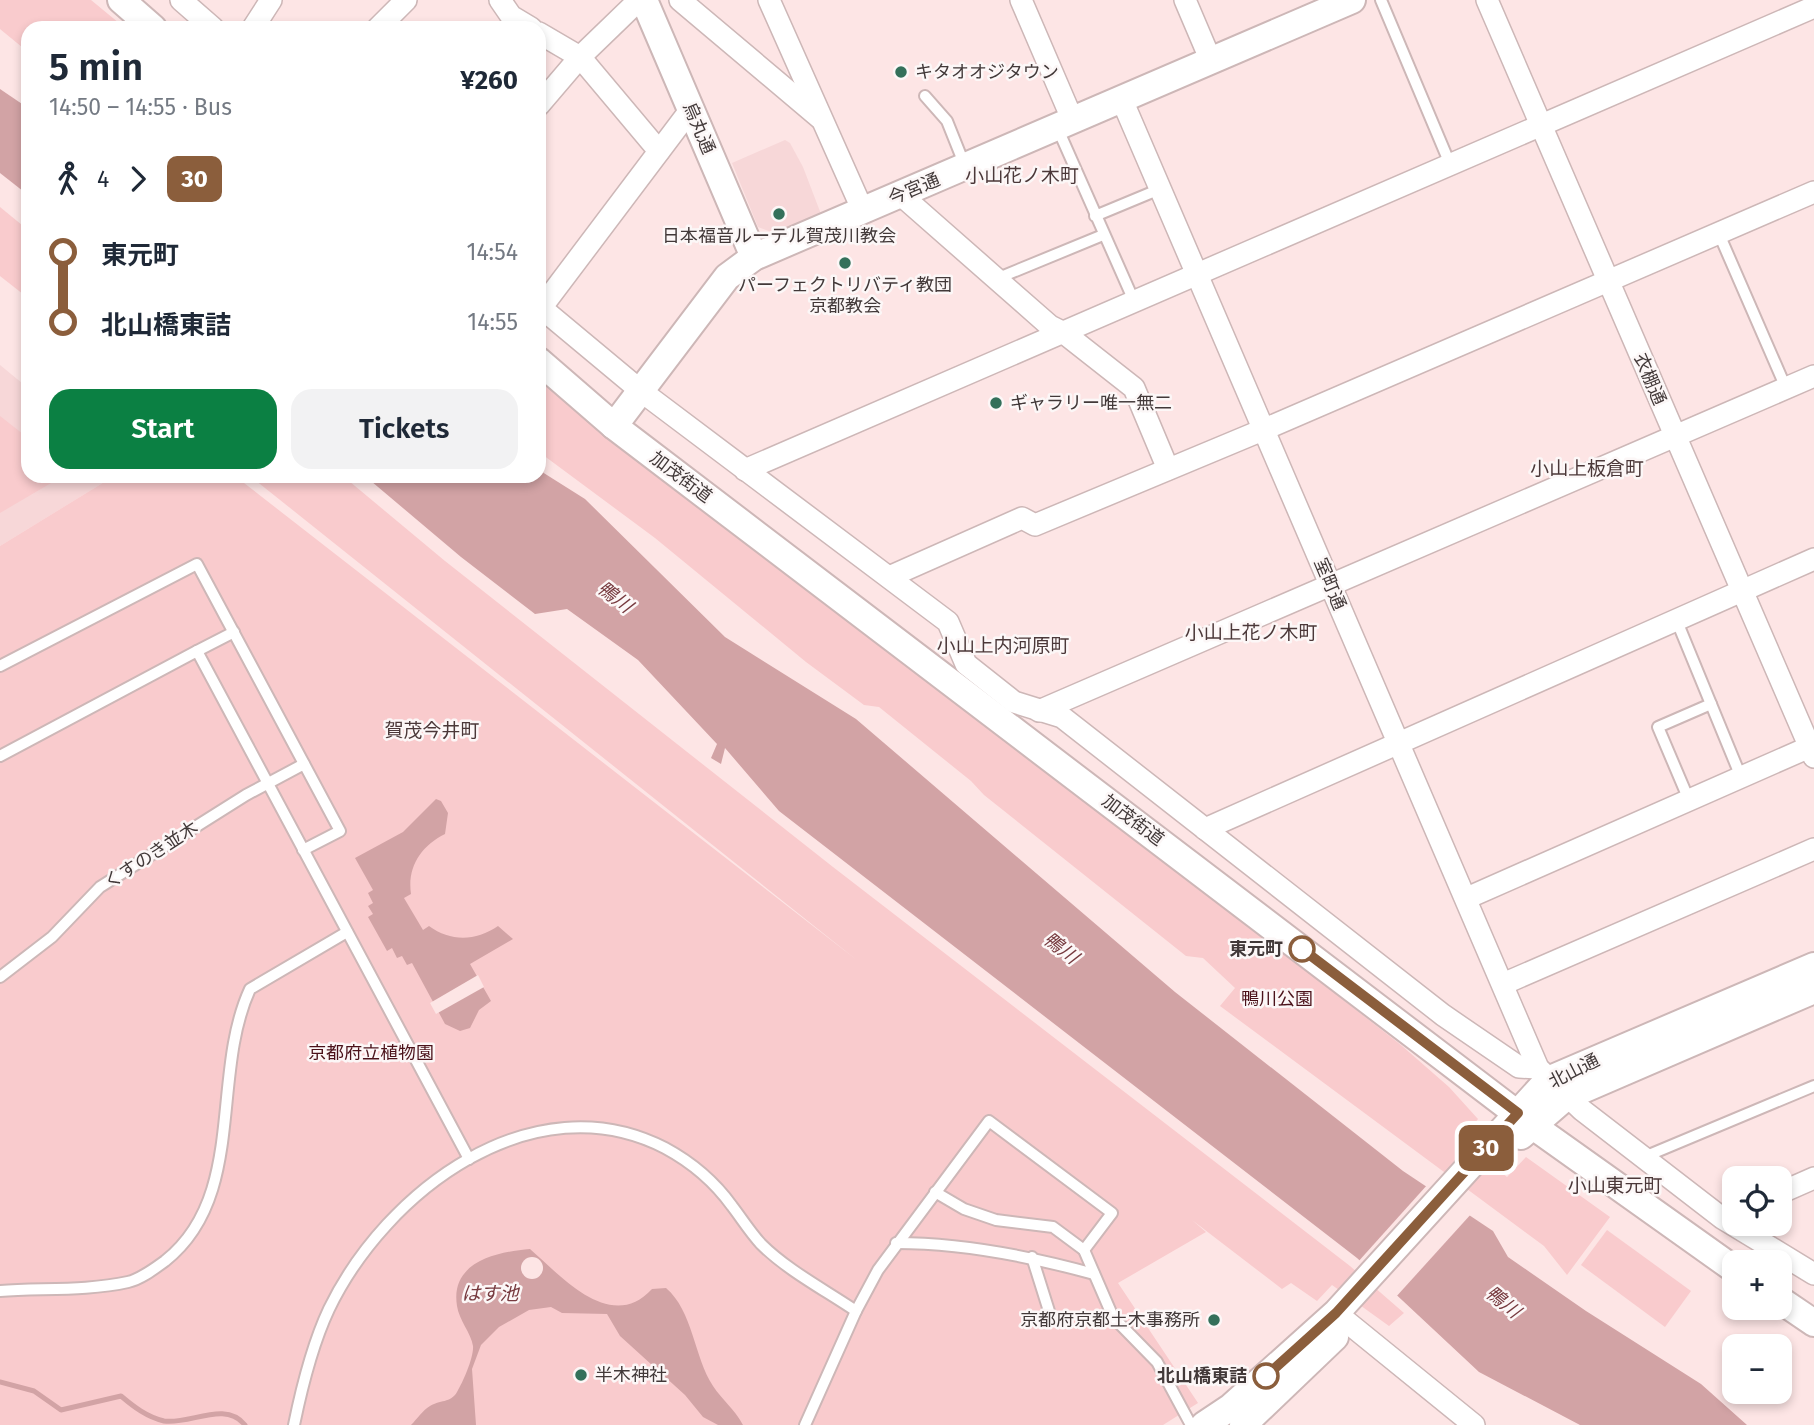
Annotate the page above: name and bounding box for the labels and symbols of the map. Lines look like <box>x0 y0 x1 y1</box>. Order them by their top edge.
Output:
place label: キタオオジタウン <box>915 61 1059 83</box>
marker: キタオオジタウン <box>893 64 909 80</box>
street label: 烏丸通 <box>678 99 720 157</box>
district label: 小山花ノ木町 <box>965 164 1079 187</box>
street label: 今宮通 <box>885 168 943 210</box>
marker: 日本福音ルーテル賀茂川教会 <box>771 206 787 222</box>
place label: 日本福音ルーテル賀茂川教会 <box>662 225 896 247</box>
marker: パーフェクトリバティ教団 京都教会 <box>837 255 853 271</box>
place label: パーフェクトリバティ教団 京都教会 <box>738 274 952 317</box>
street label: 衣棚通 <box>1629 350 1671 408</box>
place label: ギャラリー唯一無二 <box>1010 392 1172 414</box>
marker: ギャラリー唯一無二 <box>988 395 1004 411</box>
street label: 加茂街道 <box>646 447 716 507</box>
district label: 小山上板倉町 <box>1530 457 1644 480</box>
street label: 室町通 <box>1309 555 1351 613</box>
water label: 鴨川 <box>593 576 639 619</box>
district label: 小山上花ノ木町 <box>1184 621 1318 644</box>
district label: 小山上内河原町 <box>936 634 1070 657</box>
district label: 賀茂今井町 <box>384 719 480 742</box>
street label: 加茂街道 <box>1098 790 1168 850</box>
street label: くすのき並木 <box>100 817 202 893</box>
water label: 鴨川 <box>1039 927 1085 970</box>
marker: 東元町 <box>1289 936 1315 962</box>
place label: 東元町 <box>1229 938 1283 960</box>
park label: 鴨川公園 <box>1241 988 1313 1010</box>
park label: 京都府立植物園 <box>308 1042 434 1064</box>
street label: 北山通 <box>1545 1049 1603 1093</box>
line badge: 30 <box>1454 1125 1518 1171</box>
district label: 小山東元町 <box>1567 1174 1663 1197</box>
water label: 鴨川 <box>1481 1281 1527 1324</box>
water label: はす池 <box>461 1282 520 1305</box>
place label: 京都府京都土木事務所 <box>1020 1309 1200 1331</box>
marker: 京都府京都土木事務所 <box>1206 1312 1222 1328</box>
marker: 北山橋東詰 <box>1253 1363 1279 1389</box>
place label: 半木神社 <box>595 1364 667 1386</box>
place label: 北山橋東詰 <box>1157 1365 1247 1387</box>
marker: 半木神社 <box>573 1367 589 1383</box>

